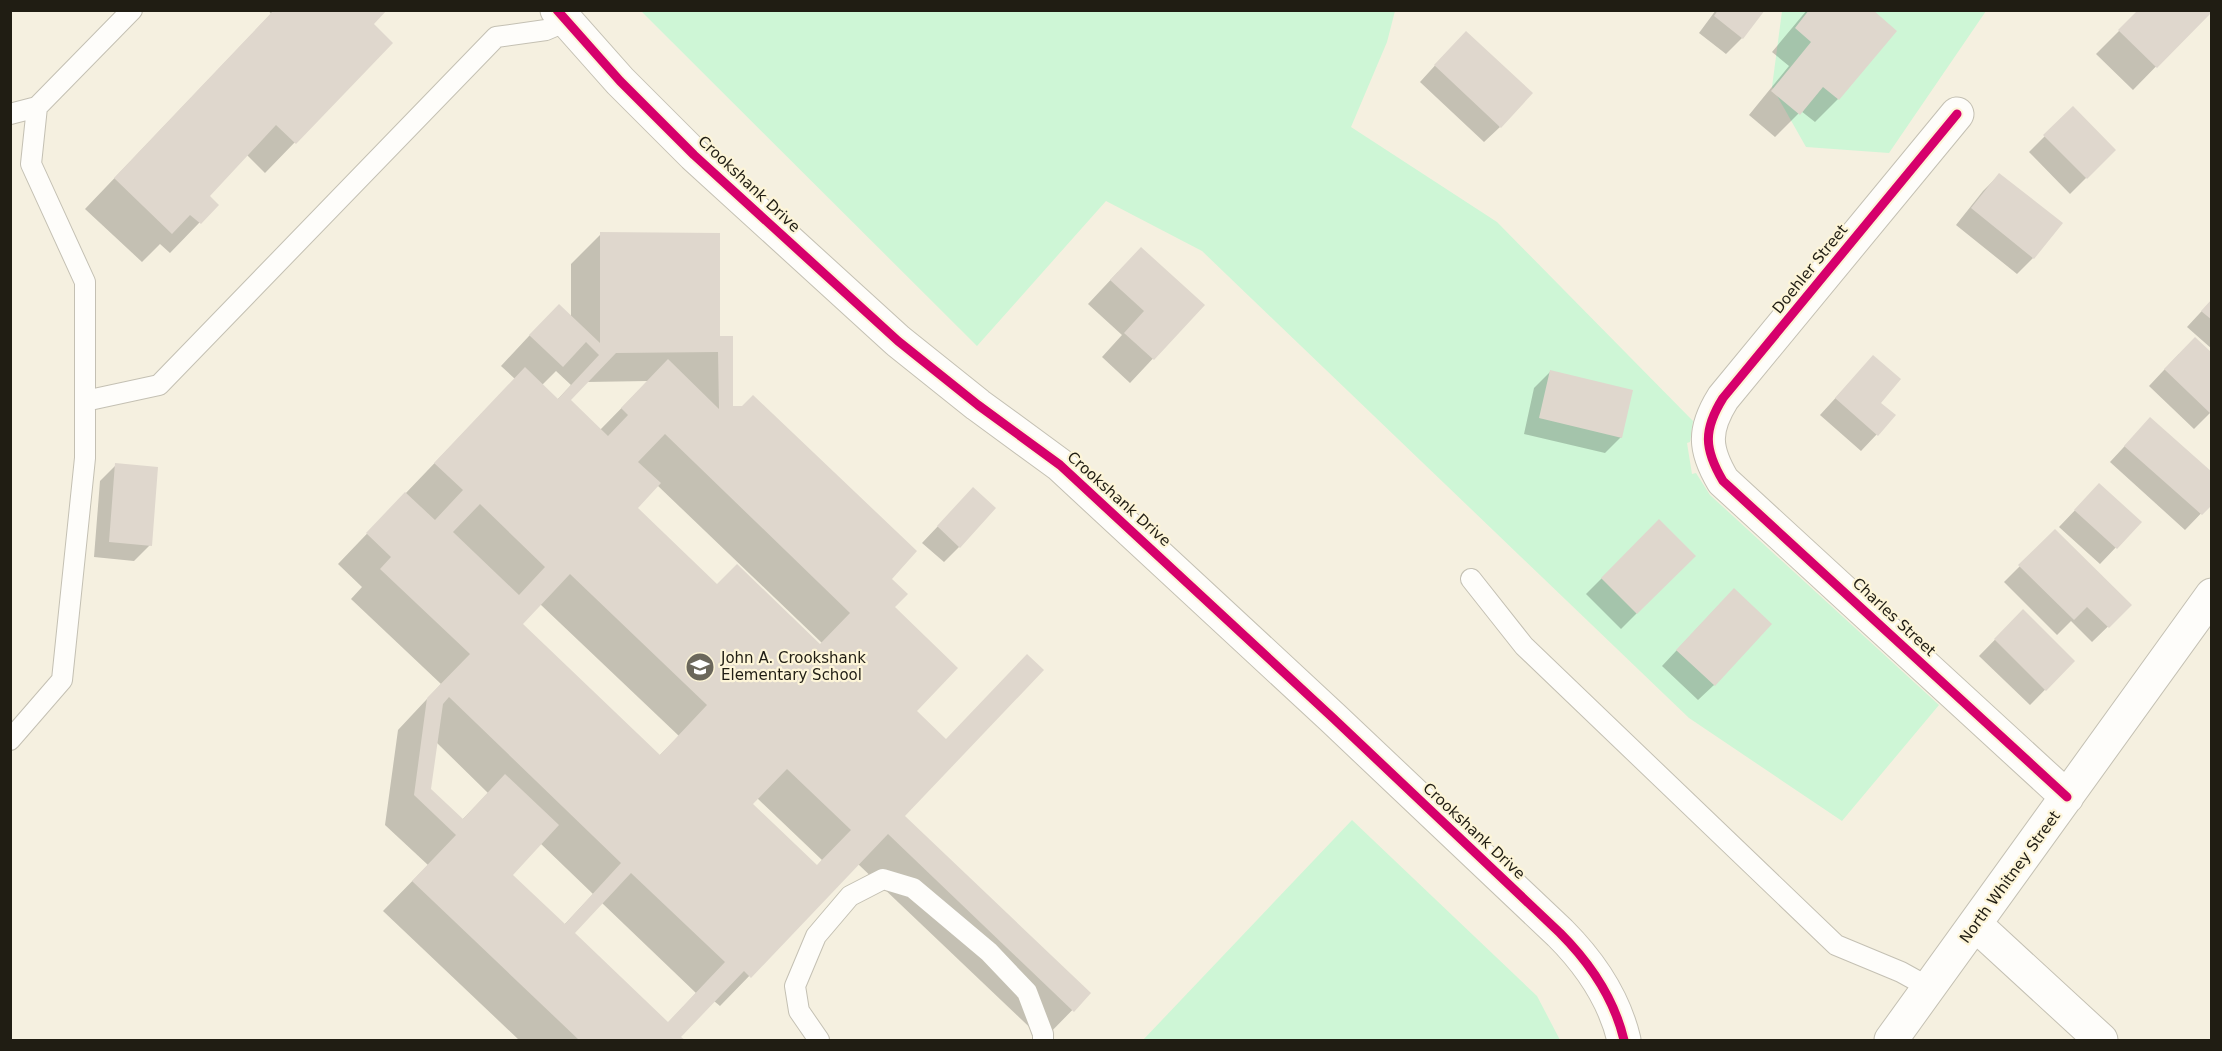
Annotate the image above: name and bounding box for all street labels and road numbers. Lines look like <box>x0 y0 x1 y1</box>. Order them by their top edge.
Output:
street label: Crookshank Drive <box>694 132 804 236</box>
street label: Doehler Street <box>1769 221 1851 317</box>
street label: Crookshank Drive <box>1064 448 1174 550</box>
street label: Charles Street <box>1849 574 1939 660</box>
street label: Crookshank Drive <box>1419 779 1529 883</box>
street label: North Whitney Street <box>1956 807 2064 947</box>

